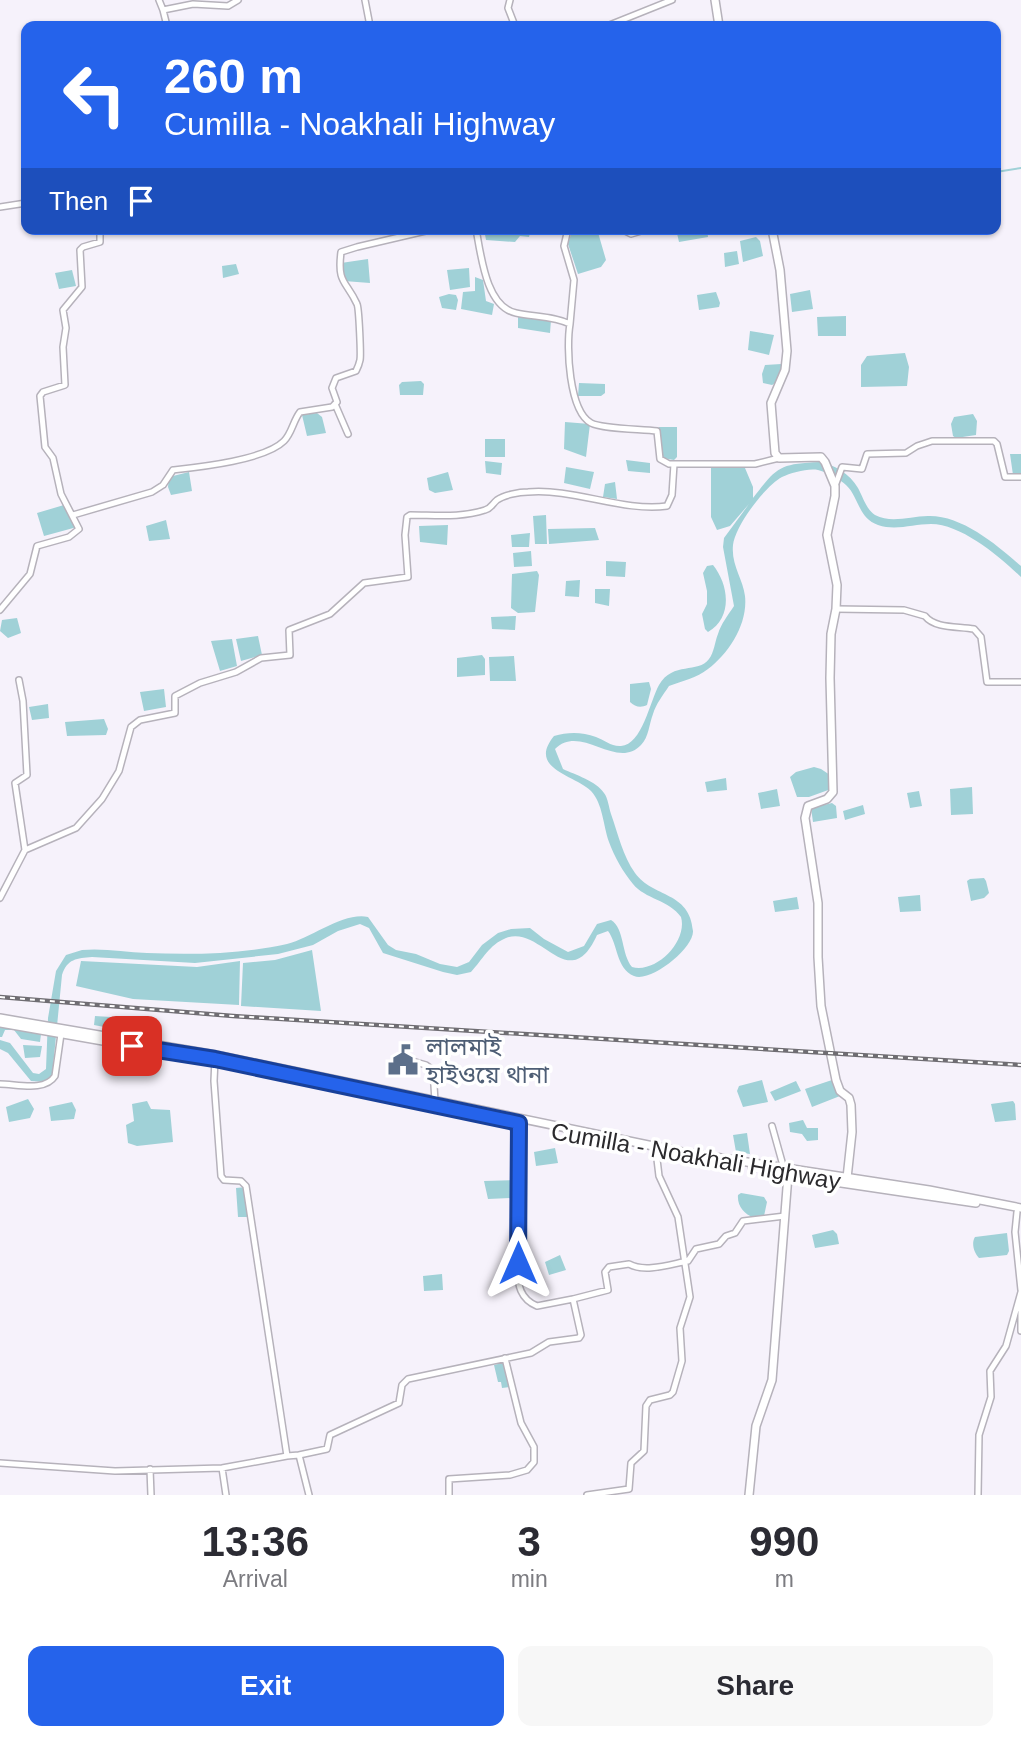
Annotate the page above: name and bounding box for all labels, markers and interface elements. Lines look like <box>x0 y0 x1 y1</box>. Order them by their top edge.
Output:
icon: left <box>49 49 140 140</box>
text: 260 m <box>164 49 303 103</box>
text: Cumilla - Noakhali Highway <box>164 106 555 142</box>
icon: arrive <box>122 182 160 220</box>
text: Then <box>49 186 108 216</box>
pin <box>102 1016 162 1076</box>
icon: arrive <box>113 1027 151 1065</box>
place label: লালমাই হাইওয়ে থানা <box>425 1033 549 1088</box>
public building icon: লালমাই হাইওয়ে থানা <box>386 1043 420 1077</box>
street label: Cumilla - Noakhali Highway <box>549 1117 843 1195</box>
position arrow <box>481 1226 555 1300</box>
text: 13:36 <box>202 1518 309 1565</box>
text: 3 <box>517 1518 541 1565</box>
text: 990 <box>749 1518 819 1565</box>
text: Arrival <box>223 1566 288 1592</box>
text: min <box>511 1566 548 1592</box>
text: m <box>775 1566 794 1592</box>
button: Exit <box>28 1646 504 1726</box>
button: Share <box>518 1646 993 1726</box>

